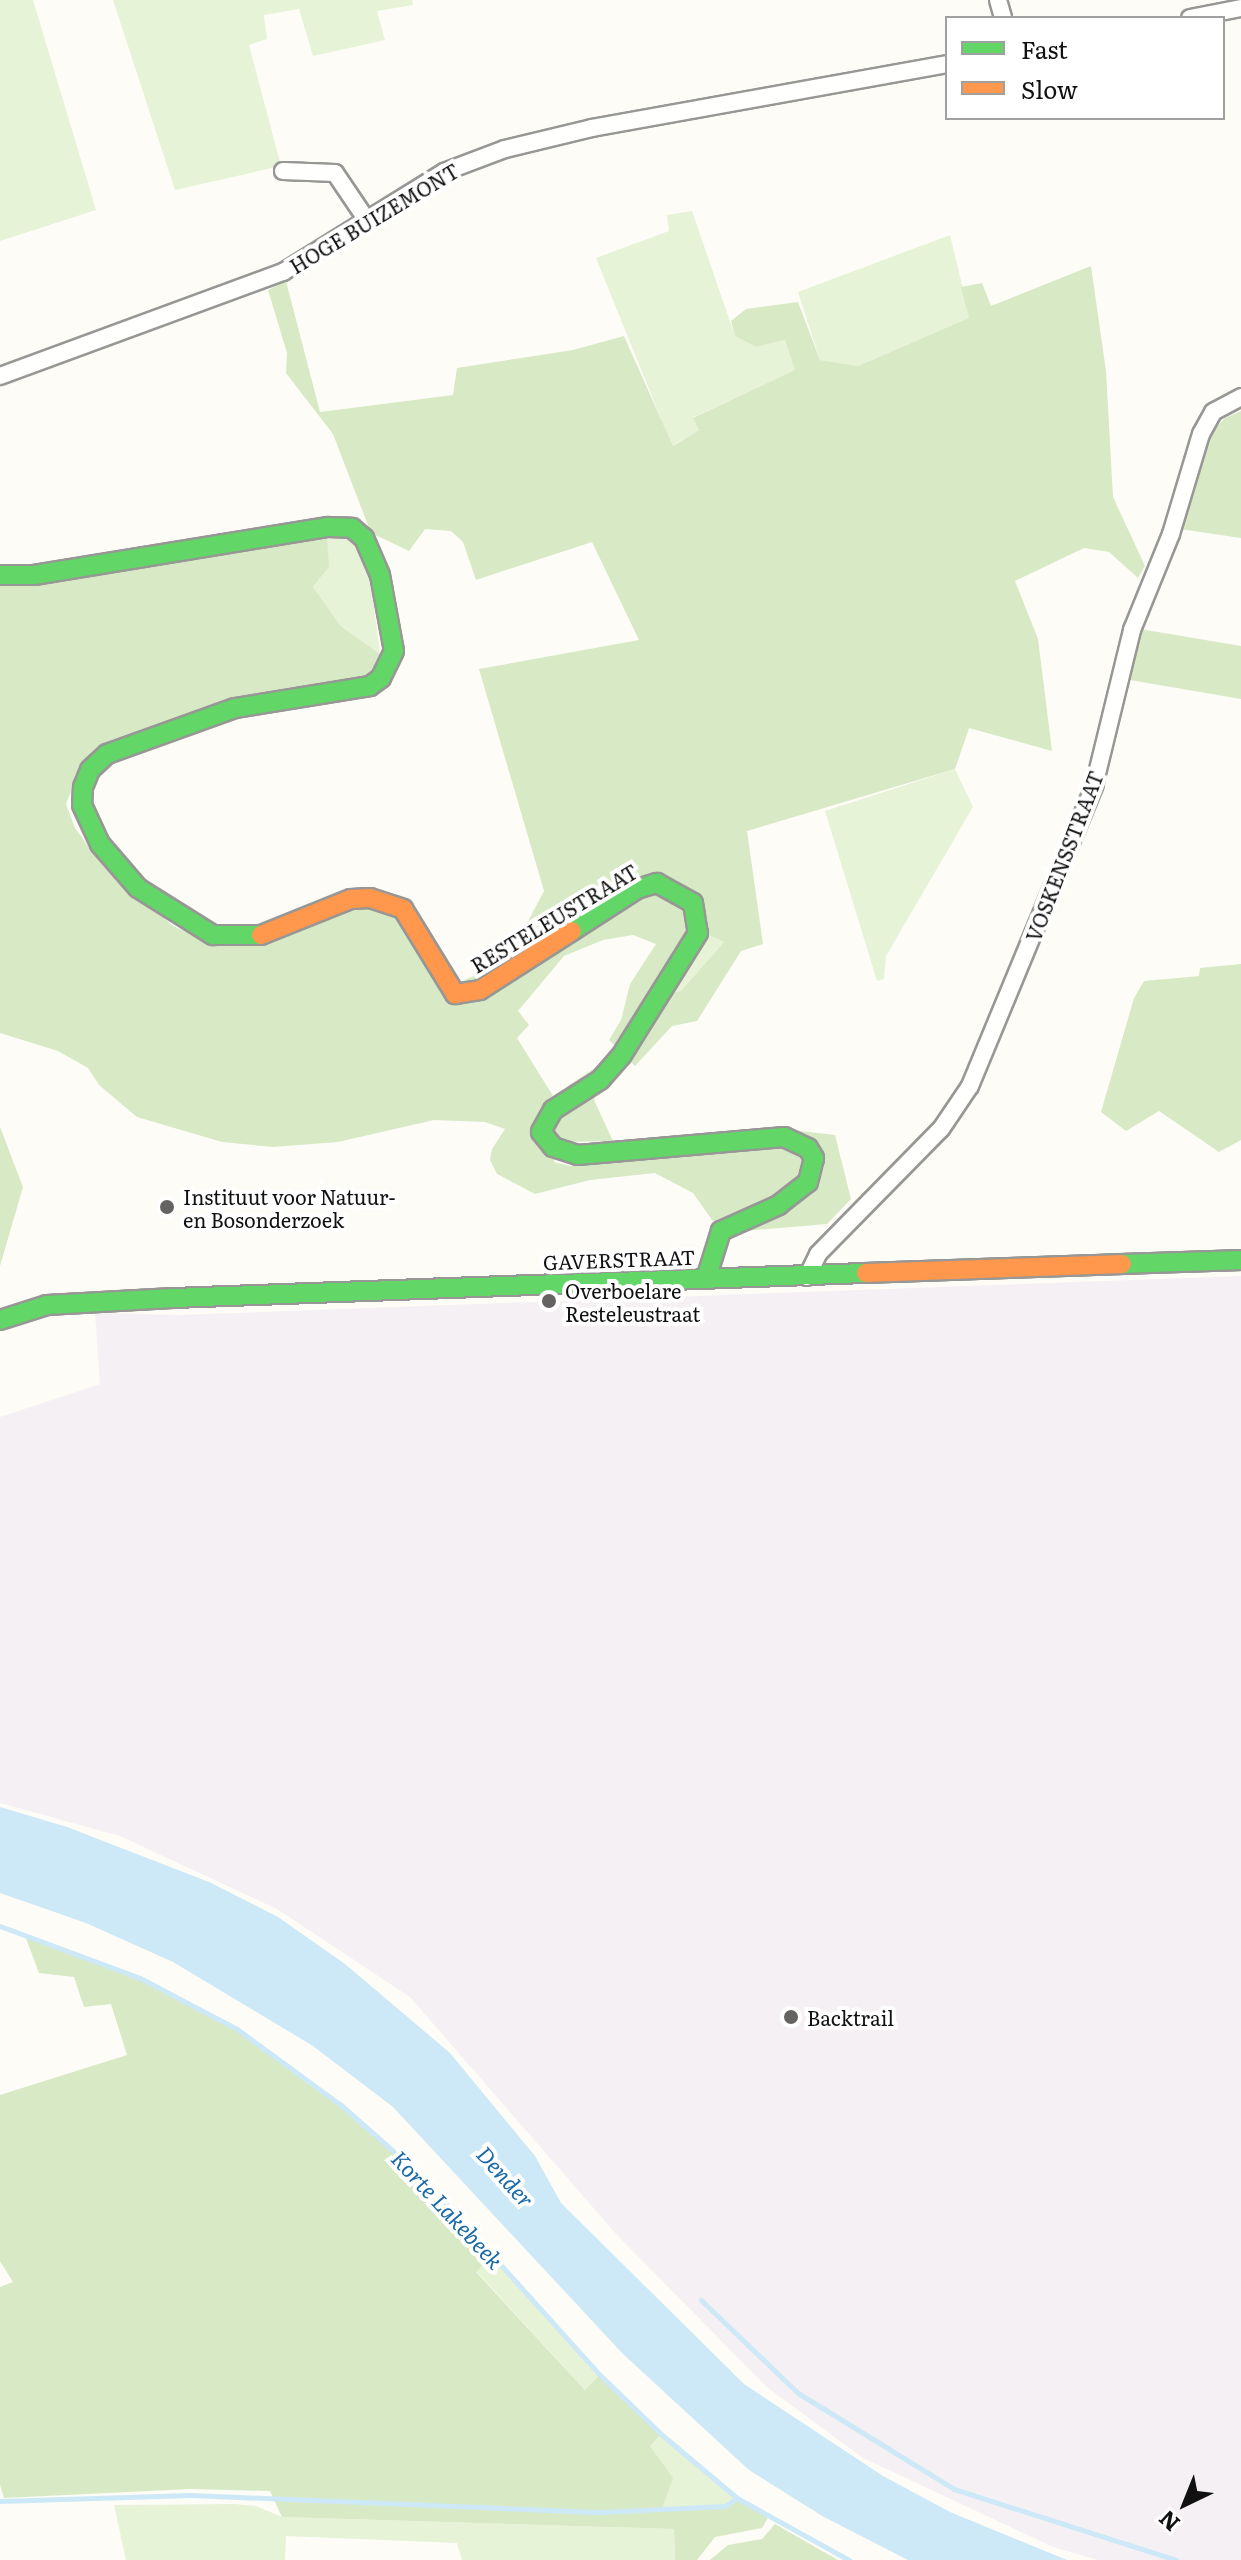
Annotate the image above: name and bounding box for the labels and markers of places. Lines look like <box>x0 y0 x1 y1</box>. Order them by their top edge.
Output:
place label: Instituut voor Natuur- en Bosonderzoek <box>183 1184 396 1231</box>
marker: Instituut voor Natuur- en Bosonderzoek <box>158 1198 176 1216</box>
place label: Overboelare Resteleustraat <box>565 1278 700 1325</box>
marker: Overboelare Resteleustraat <box>540 1292 558 1310</box>
place label: Backtrail <box>807 2005 894 2029</box>
marker: Backtrail <box>782 2008 800 2026</box>

